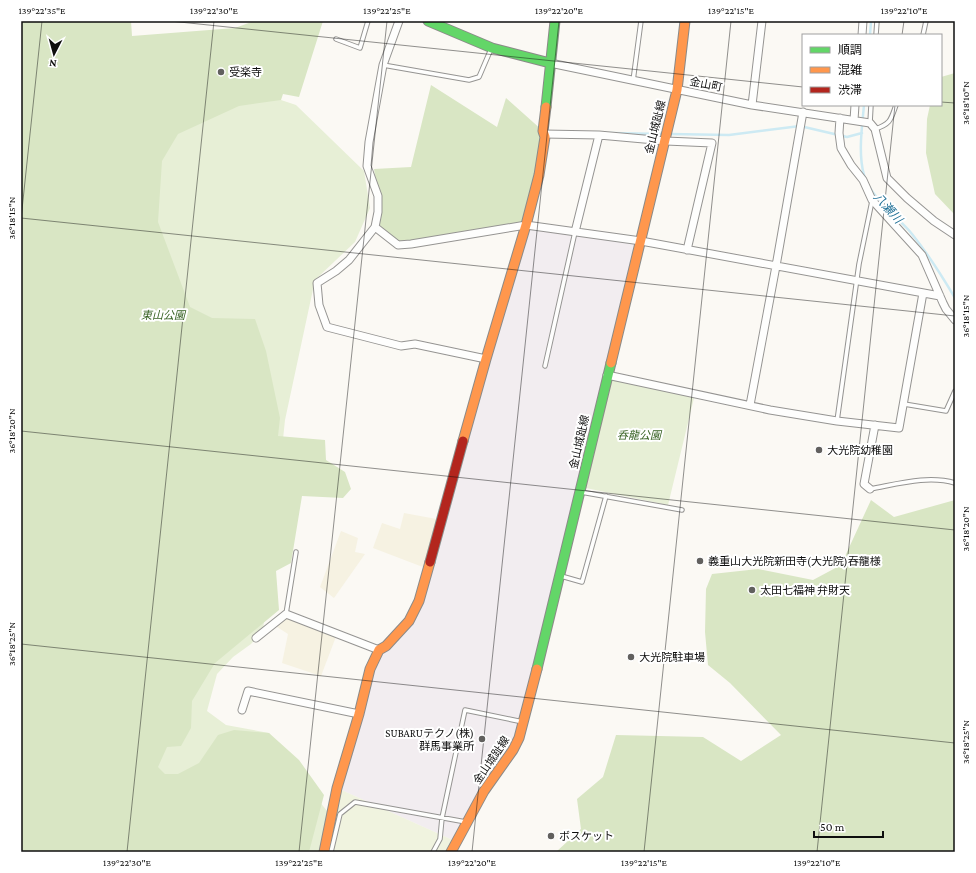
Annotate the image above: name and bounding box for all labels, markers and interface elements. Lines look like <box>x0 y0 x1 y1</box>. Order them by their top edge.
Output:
text: 139°22'35"E <box>18 5 66 16</box>
text: 139°22'30"E <box>190 5 239 16</box>
text: 139°22'25"E <box>363 5 411 16</box>
text: 139°22'20"E <box>535 5 584 16</box>
text: 139°22'15"E <box>708 5 755 16</box>
text: 139°22'10"E <box>881 5 928 16</box>
north arrow <box>34 34 74 74</box>
legend <box>802 34 942 106</box>
text: 順調 <box>838 43 862 57</box>
text: N <box>48 58 57 70</box>
text: 混雑 <box>838 63 862 77</box>
place label: 受楽寺 <box>229 66 262 78</box>
marker: 受楽寺 <box>216 67 226 77</box>
street label: 金山町 <box>689 75 723 93</box>
text: 36°18'10"N <box>960 81 971 125</box>
text: 渋滞 <box>838 83 862 97</box>
street label: 金山城趾線 <box>643 99 667 155</box>
water label: 八瀬川 <box>871 190 907 228</box>
text: 36°18'15"N <box>6 196 17 239</box>
text: 36°18'15"N <box>960 294 971 337</box>
park label: 東山公園 <box>141 309 187 321</box>
text: 36°18'20"N <box>6 408 17 453</box>
street label: 金山城趾線 <box>567 414 591 470</box>
park label: 呑龍公園 <box>617 429 663 441</box>
place label: 大光院幼稚園 <box>827 444 893 456</box>
marker: 大光院幼稚園 <box>814 445 824 455</box>
text: 36°18'20"N <box>960 506 971 551</box>
place label: 義重山大光院新田寺(大光院)吞龍様 <box>708 555 881 568</box>
marker: 義重山大光院新田寺(大光院)吞龍様 <box>695 556 705 566</box>
place label: 太田七福神 弁財天 <box>760 584 850 596</box>
marker: 太田七福神 弁財天 <box>747 585 757 595</box>
text: 36°18'25"N <box>6 622 17 666</box>
place label: 大光院駐車場 <box>639 651 705 663</box>
marker: 大光院駐車場 <box>626 652 636 662</box>
text: 36°18'25"N <box>960 720 971 764</box>
place label: SUBARUテクノ(株) 群馬事業所 <box>385 727 475 752</box>
street label: 金山城趾線 <box>471 734 511 786</box>
marker: SUBARUテクノ(株) 群馬事業所 <box>477 734 487 744</box>
scale bar <box>814 813 883 839</box>
text: 50 m <box>820 820 845 834</box>
place label: ボスケット <box>559 830 614 842</box>
marker: ボスケット <box>546 831 556 841</box>
text: 139°22'30"E <box>103 857 152 868</box>
text: 139°22'25"E <box>275 857 323 868</box>
text: 139°22'20"E <box>448 857 497 868</box>
text: 139°22'15"E <box>621 857 668 868</box>
text: 139°22'10"E <box>794 857 841 868</box>

